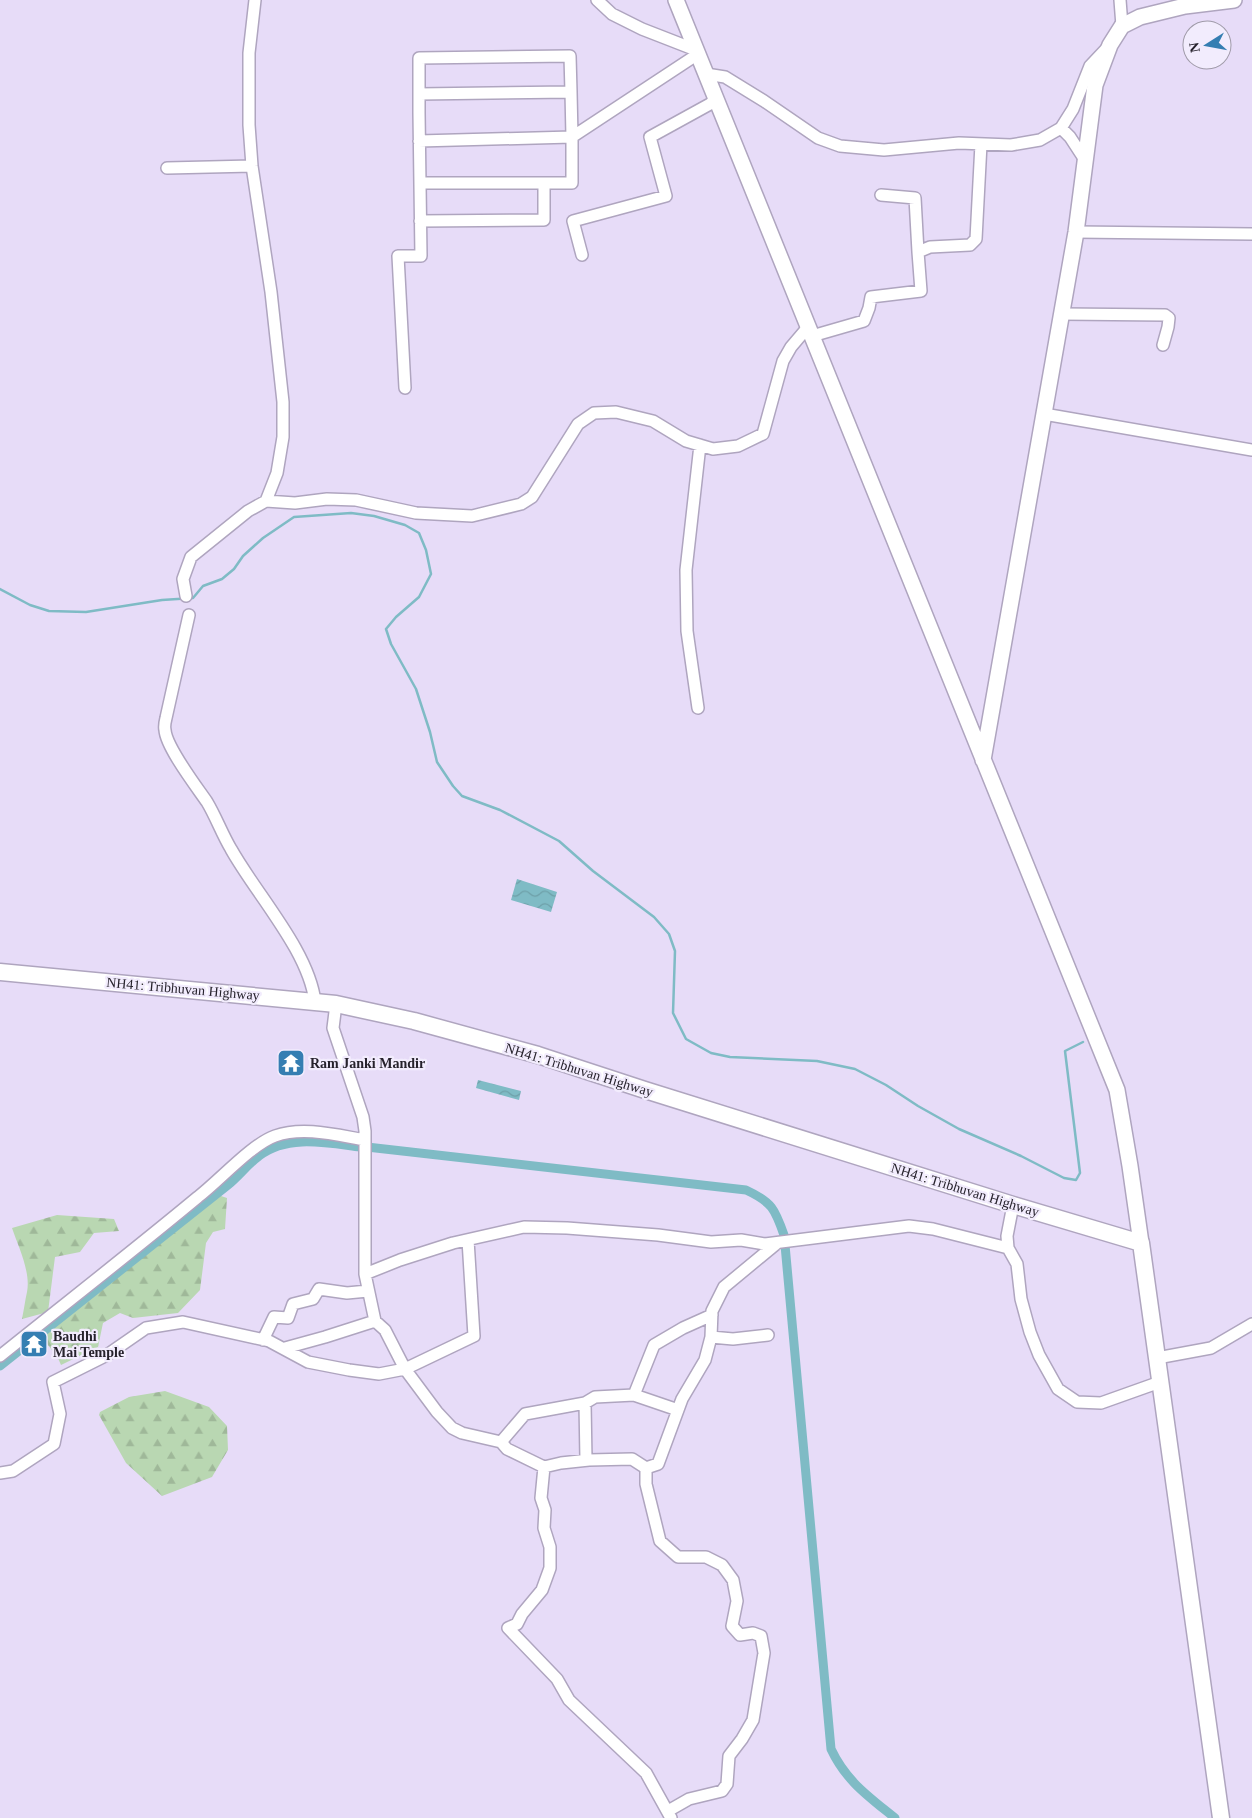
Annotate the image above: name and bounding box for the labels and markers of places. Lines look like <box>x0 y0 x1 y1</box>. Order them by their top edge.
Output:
temple icon: Ram Janki Mandir <box>276 1048 306 1078</box>
place label: Ram Janki Mandir <box>310 1056 425 1071</box>
temple icon: Baudhi Mai Temple <box>19 1329 49 1359</box>
place label: Baudhi Mai Temple <box>53 1329 124 1360</box>

